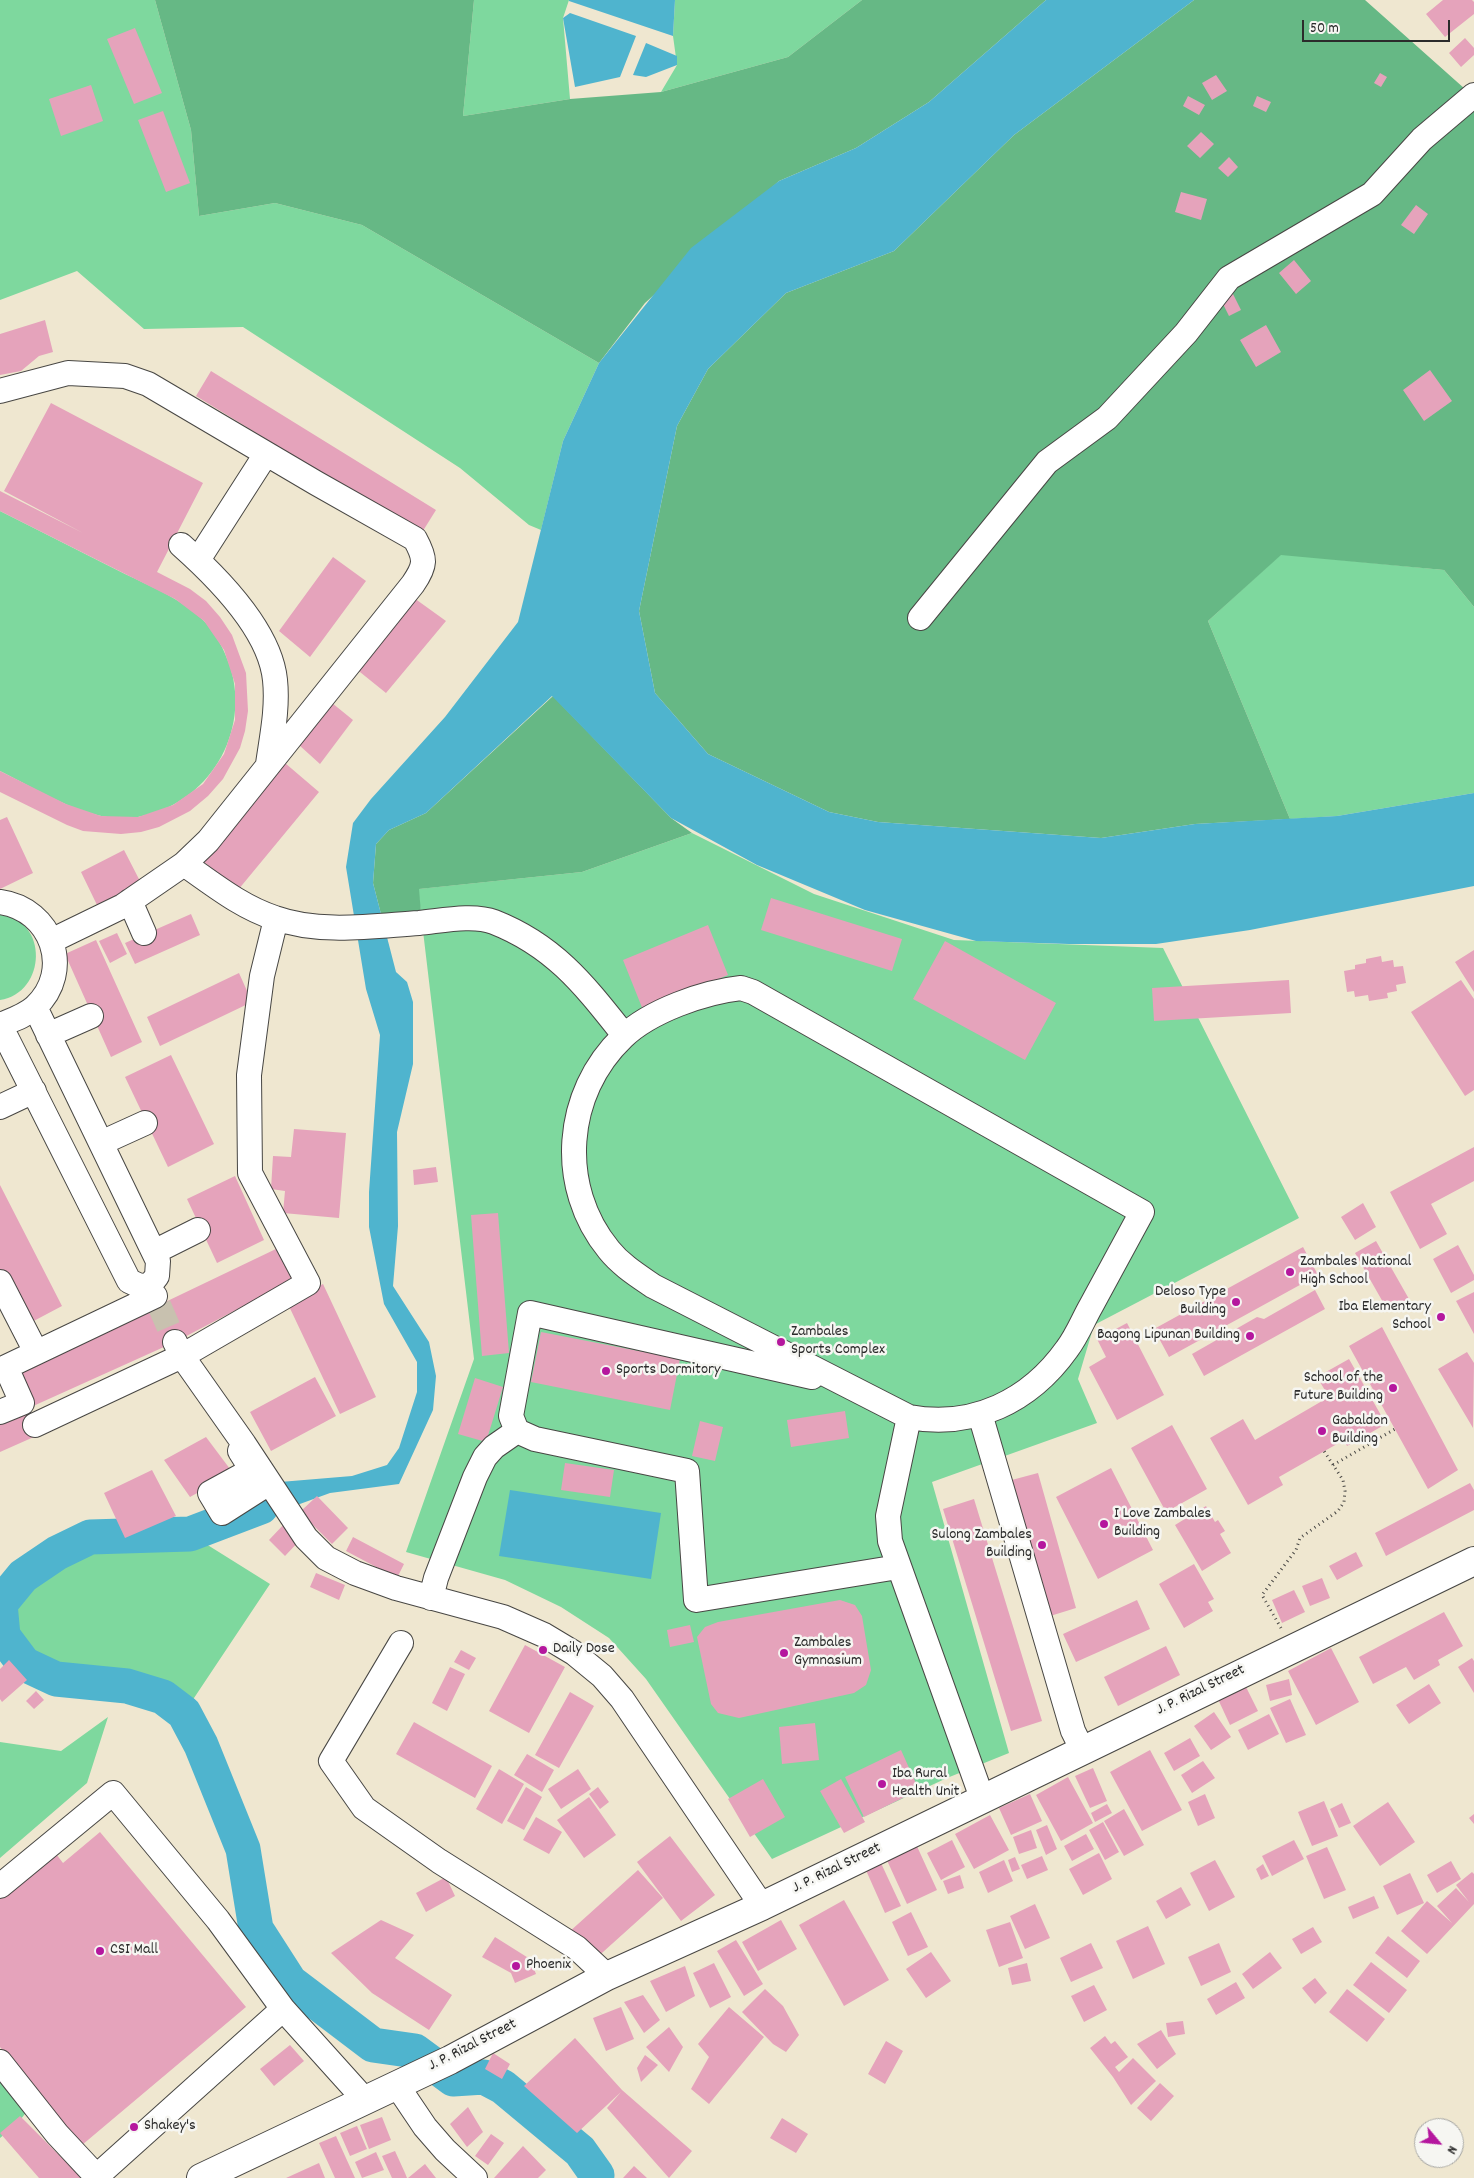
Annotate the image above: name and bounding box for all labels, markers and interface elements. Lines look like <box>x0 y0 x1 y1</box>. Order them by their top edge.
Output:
scale bar <box>1304 10 1452 42</box>
text: 50 m <box>1310 18 1339 40</box>
place label: Zambales National High School <box>1300 1253 1411 1291</box>
marker: Zambales National High School <box>1284 1266 1296 1278</box>
place label: Deloso Type Building <box>1155 1283 1226 1321</box>
marker: Deloso Type Building <box>1230 1296 1242 1308</box>
place label: Iba Elementary School <box>1339 1298 1431 1336</box>
marker: Iba Elementary School <box>1435 1311 1447 1323</box>
place label: Zambales Sports Complex <box>791 1323 885 1361</box>
place label: Bagong Lipunan Building <box>1097 1326 1240 1346</box>
marker: Bagong Lipunan Building <box>1244 1330 1256 1342</box>
marker: Zambales Sports Complex <box>775 1336 787 1348</box>
place label: Sports Dormitory <box>616 1361 720 1381</box>
marker: Sports Dormitory <box>600 1365 612 1377</box>
place label: School of the Future Building <box>1293 1369 1383 1407</box>
marker: School of the Future Building <box>1387 1382 1399 1394</box>
place label: Gabaldon Building <box>1332 1412 1388 1450</box>
marker: Gabaldon Building <box>1316 1425 1328 1437</box>
place label: I Love Zambales Building <box>1114 1505 1211 1543</box>
marker: I Love Zambales Building <box>1098 1518 1110 1530</box>
place label: Sulong Zambales Building <box>931 1526 1032 1564</box>
marker: Sulong Zambales Building <box>1036 1539 1048 1551</box>
place label: Zambales Gymnasium <box>794 1634 862 1672</box>
place label: Daily Dose <box>553 1640 615 1660</box>
marker: Daily Dose <box>537 1644 549 1656</box>
marker: Zambales Gymnasium <box>778 1647 790 1659</box>
street label: J. P. Rizal Street <box>1153 1661 1249 1721</box>
place label: Iba Rural Health Unit <box>892 1765 959 1803</box>
marker: Iba Rural Health Unit <box>876 1778 888 1790</box>
street label: J. P. Rizal Street <box>789 1839 885 1899</box>
place label: CSI Mall <box>110 1941 158 1961</box>
marker: CSI Mall <box>94 1945 106 1957</box>
place label: Phoenix <box>526 1956 571 1976</box>
marker: Phoenix <box>510 1960 522 1972</box>
street label: J. P. Rizal Street <box>426 2016 520 2076</box>
place label: Shakey's <box>144 2117 196 2137</box>
north arrow <box>1414 2118 1464 2168</box>
marker: Shakey's <box>128 2121 140 2133</box>
text: N <box>1441 2142 1462 2157</box>

